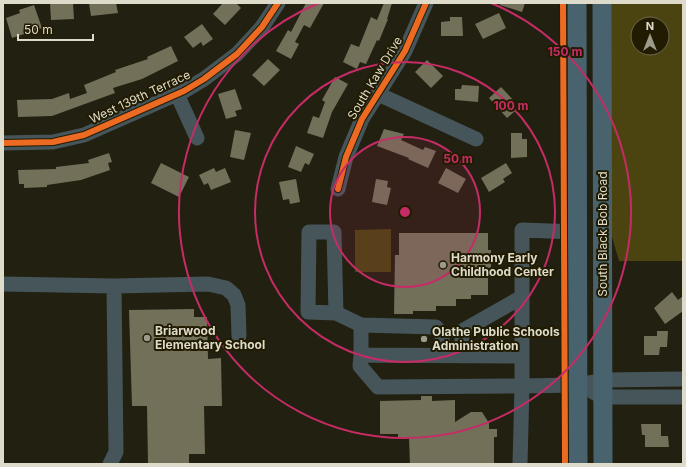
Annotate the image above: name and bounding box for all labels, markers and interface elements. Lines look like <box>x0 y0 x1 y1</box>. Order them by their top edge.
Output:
scale bar <box>18 16 93 42</box>
north arrow <box>630 16 670 56</box>
text: N <box>646 19 654 33</box>
text: 50 m <box>24 22 53 37</box>
street label: South Kaw Drive <box>344 34 405 122</box>
text: 150 m <box>548 44 582 59</box>
street label: West 139th Terrace <box>87 67 193 127</box>
text: 100 m <box>493 98 529 113</box>
text: 50 m <box>443 151 473 166</box>
street label: South Black Bob Road <box>595 171 610 297</box>
centre of rings <box>398 205 412 219</box>
place label: Harmony Early Childhood Center <box>451 250 554 279</box>
marker: Harmony Early Childhood Center <box>438 260 448 270</box>
place label: Briarwood Elementary School <box>155 323 265 352</box>
place label: Olathe Public Schools Administration <box>432 324 560 353</box>
marker: Briarwood Elementary School <box>142 333 152 343</box>
marker: Olathe Public Schools Administration <box>419 334 429 344</box>

